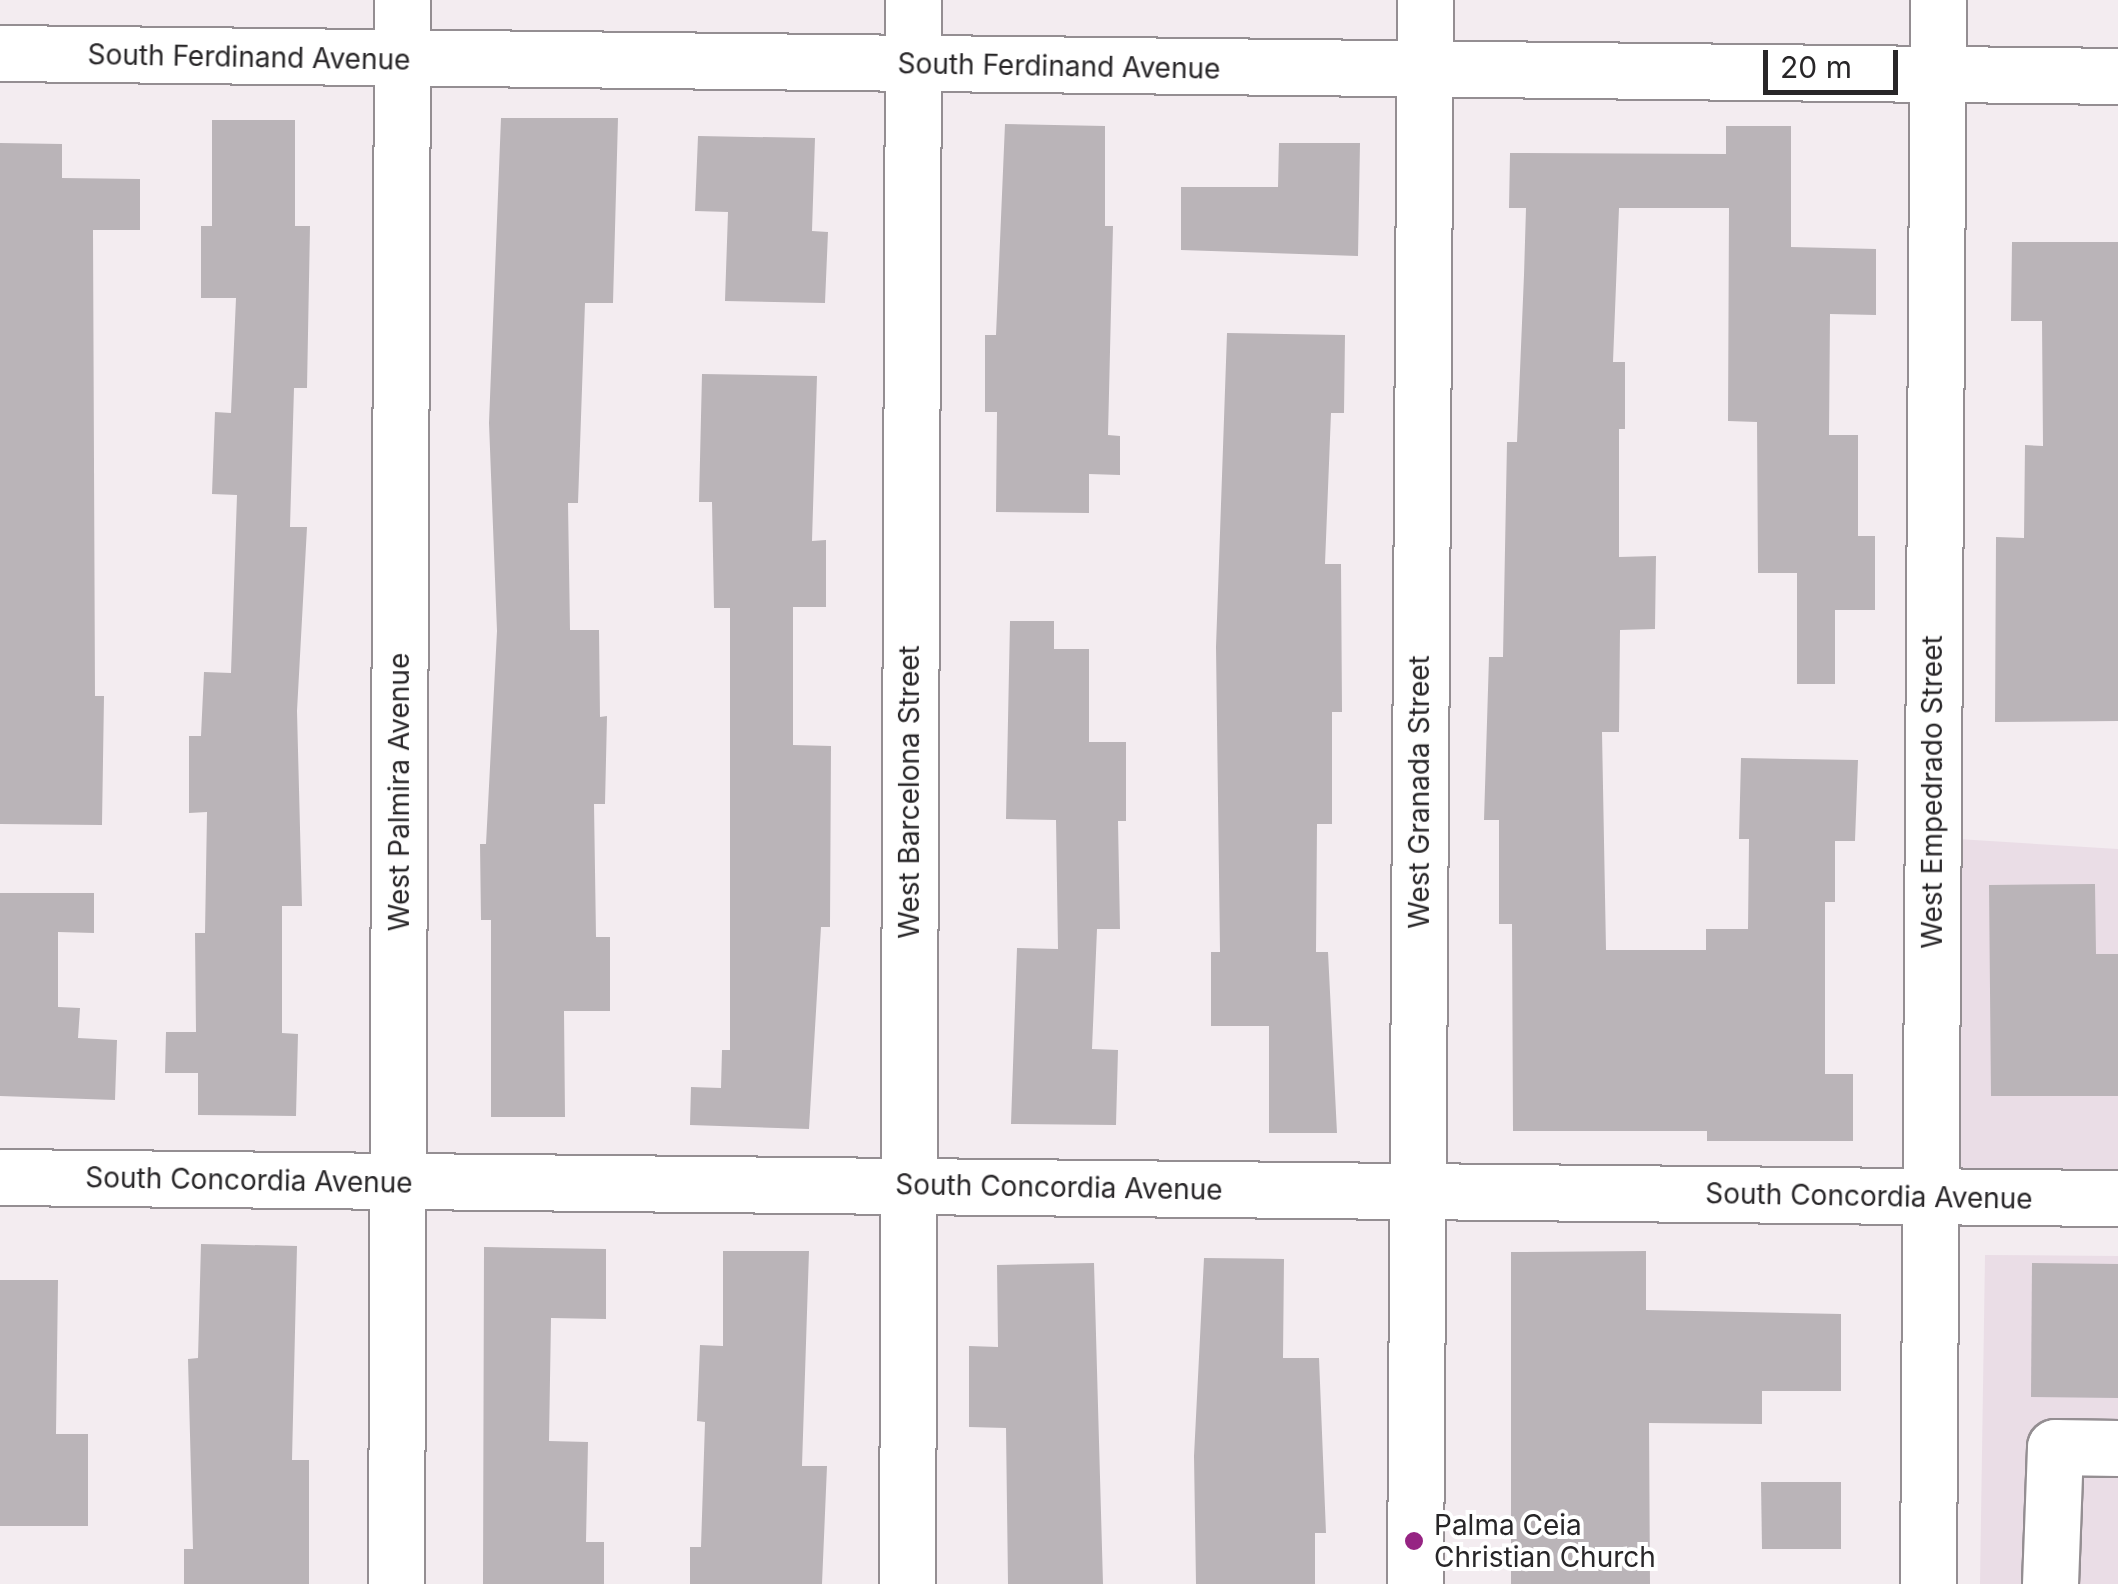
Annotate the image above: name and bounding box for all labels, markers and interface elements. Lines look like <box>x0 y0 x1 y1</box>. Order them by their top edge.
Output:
scale bar <box>1768 30 1903 92</box>
street label: South Ferdinand Avenue <box>87 37 411 77</box>
street label: South Ferdinand Avenue <box>897 46 1221 86</box>
text: 20 m <box>1780 49 1852 85</box>
street label: West Empedrado Street <box>1915 635 1949 949</box>
street label: West Barcelona Street <box>892 645 926 939</box>
street label: West Palmira Avenue <box>382 653 416 931</box>
street label: West Granada Street <box>1402 655 1436 929</box>
street label: South Concordia Avenue <box>85 1160 413 1200</box>
street label: South Concordia Avenue <box>895 1167 1223 1207</box>
street label: South Concordia Avenue <box>1705 1176 2033 1216</box>
place label: Palma Ceia Christian Church <box>1434 1508 1656 1574</box>
marker: Palma Ceia Christian Church <box>1403 1530 1425 1552</box>

